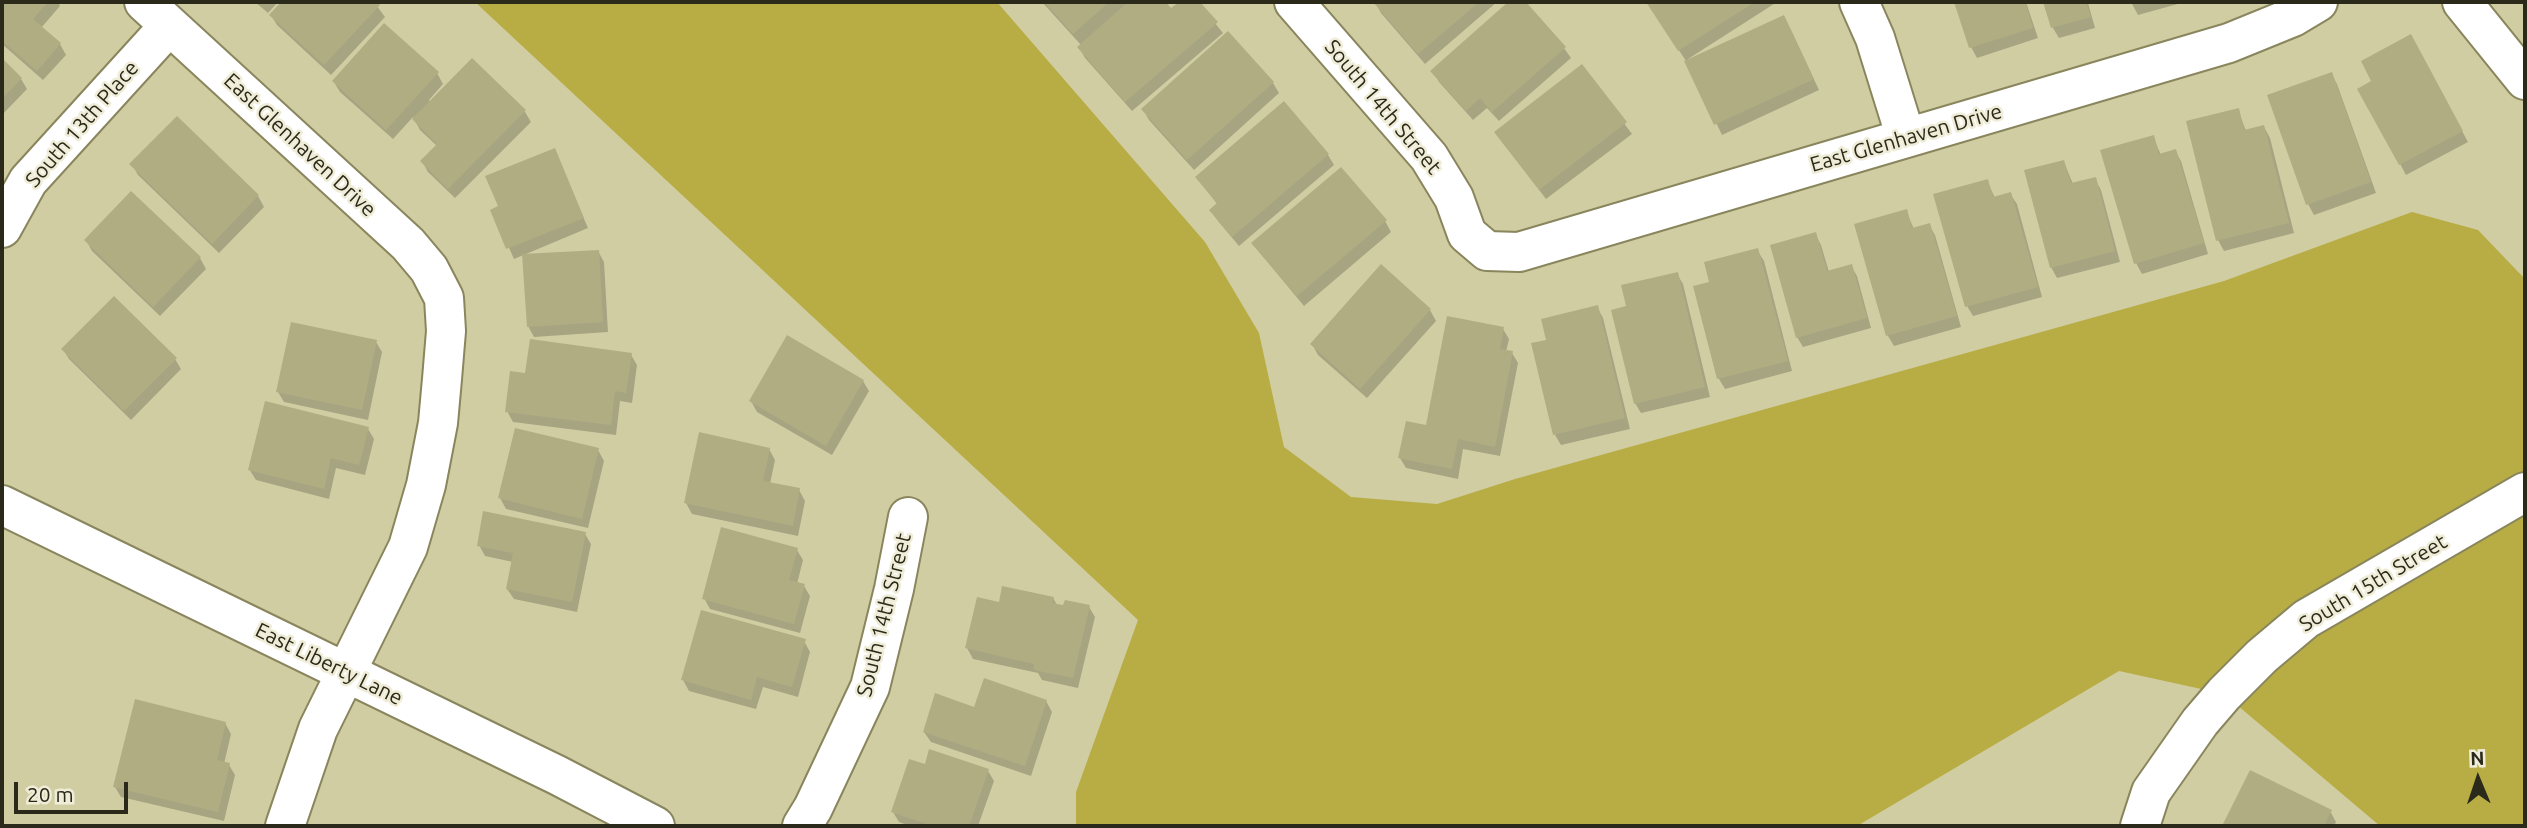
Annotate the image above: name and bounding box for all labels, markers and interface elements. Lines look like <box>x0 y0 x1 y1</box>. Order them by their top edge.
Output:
street label: South 14th Street <box>1319 35 1447 179</box>
street label: South 13th Place <box>20 56 144 192</box>
street label: East Glenhaven Drive <box>219 68 381 222</box>
street label: East Glenhaven Drive <box>1807 98 2005 178</box>
street label: South 15th Street <box>2295 529 2451 637</box>
street label: South 14th Street <box>851 531 917 699</box>
street label: East Liberty Lane <box>251 617 407 711</box>
north arrow <box>2443 744 2513 814</box>
text: N <box>2470 747 2485 769</box>
scale bar <box>18 768 131 812</box>
text: 20 m <box>27 782 74 806</box>

